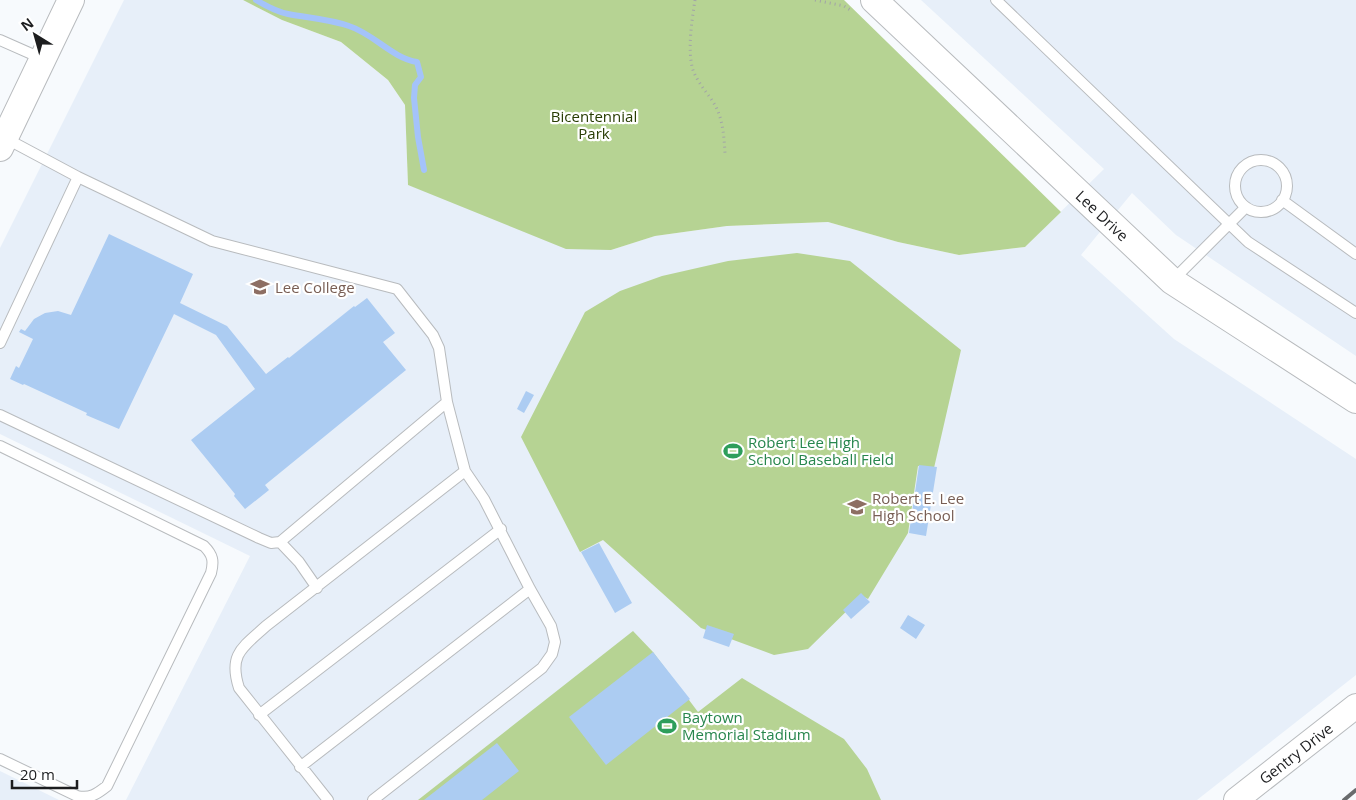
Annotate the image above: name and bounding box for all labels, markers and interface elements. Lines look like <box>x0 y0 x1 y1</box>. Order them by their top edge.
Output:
north arrow <box>10 10 60 60</box>
text: N <box>17 13 37 35</box>
park label: Bicentennial Park <box>551 106 637 143</box>
street label: Lee Drive <box>1072 186 1133 245</box>
school or university icon: Lee College <box>249 276 271 298</box>
place label: Lee College <box>275 277 355 297</box>
place label: Robert Lee High School Baseball Field <box>748 432 894 469</box>
sports icon: Robert Lee High School Baseball Field <box>722 440 744 462</box>
place label: Robert E. Lee High School <box>872 488 964 525</box>
school or university icon: Robert E. Lee High School <box>846 496 868 518</box>
place label: Baytown Memorial Stadium <box>682 707 811 744</box>
sports icon: Baytown Memorial Stadium <box>656 715 678 737</box>
street label: Gentry Drive <box>1255 718 1337 788</box>
scale bar <box>12 758 78 790</box>
text: 20 m <box>20 764 55 784</box>

